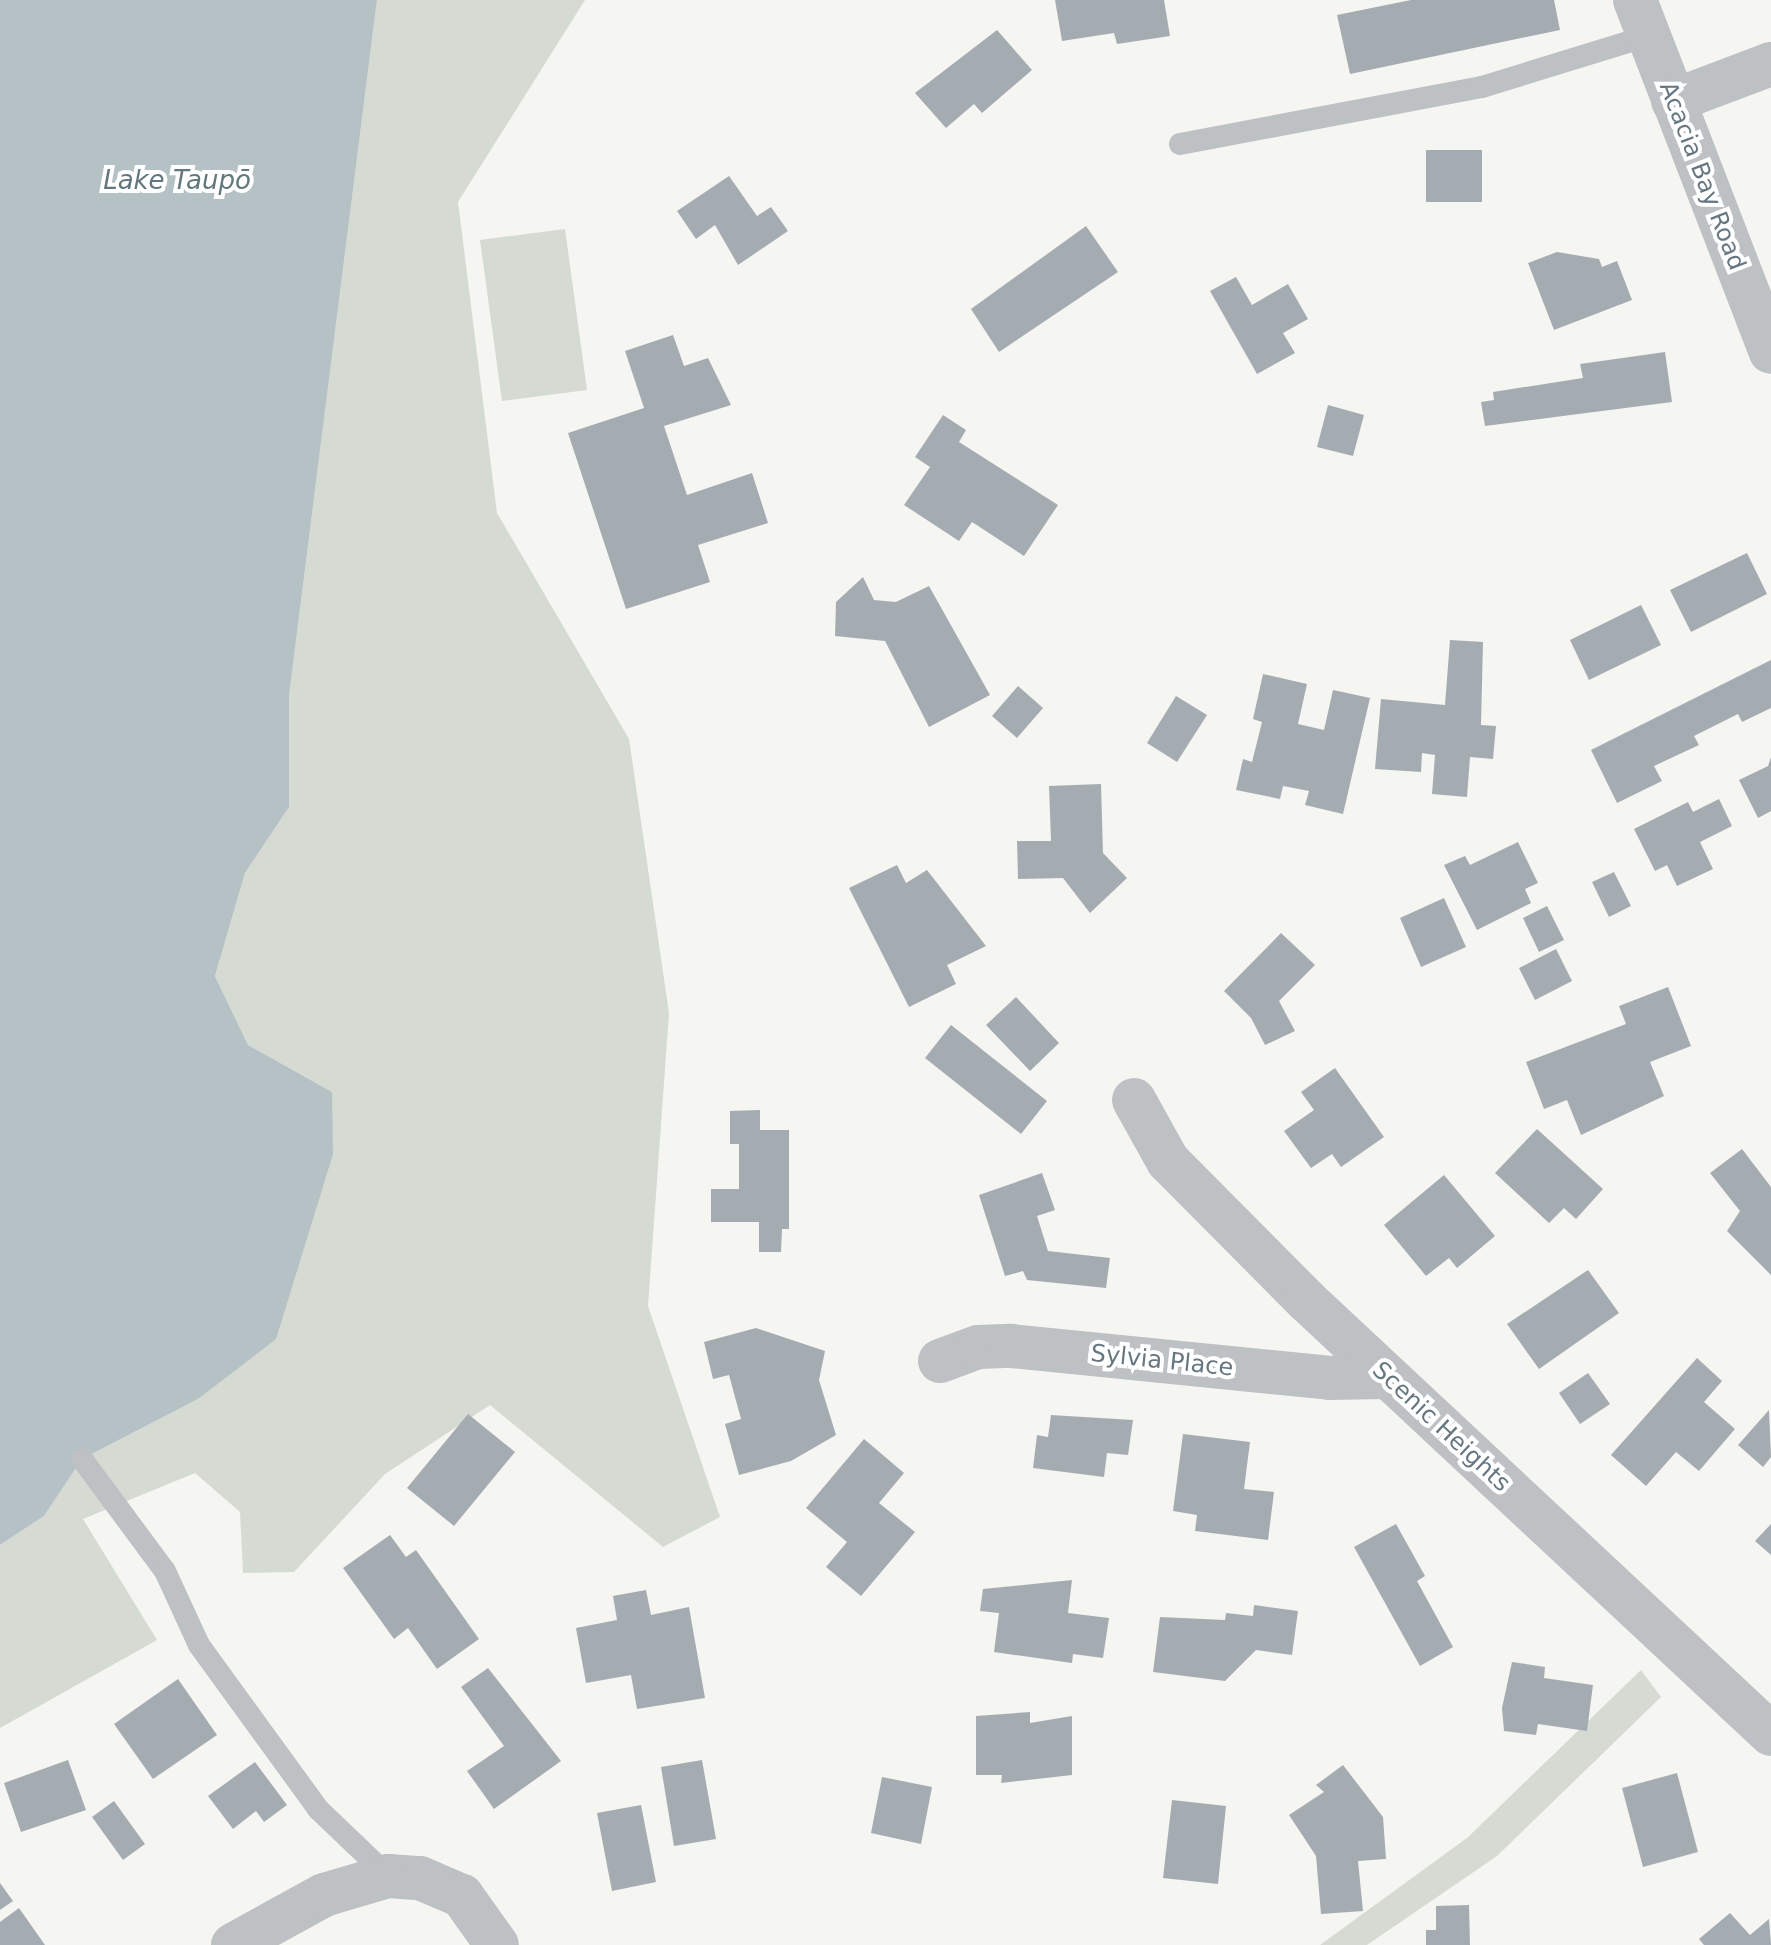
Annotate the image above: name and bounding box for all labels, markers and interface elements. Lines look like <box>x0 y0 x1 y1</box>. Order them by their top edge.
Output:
street label: Acacia Bay Road <box>1653 78 1751 274</box>
water label: Lake Taupō <box>103 165 251 197</box>
street label: Sylvia Place <box>1089 1339 1235 1383</box>
street label: Scenic Heights <box>1366 1356 1516 1498</box>

